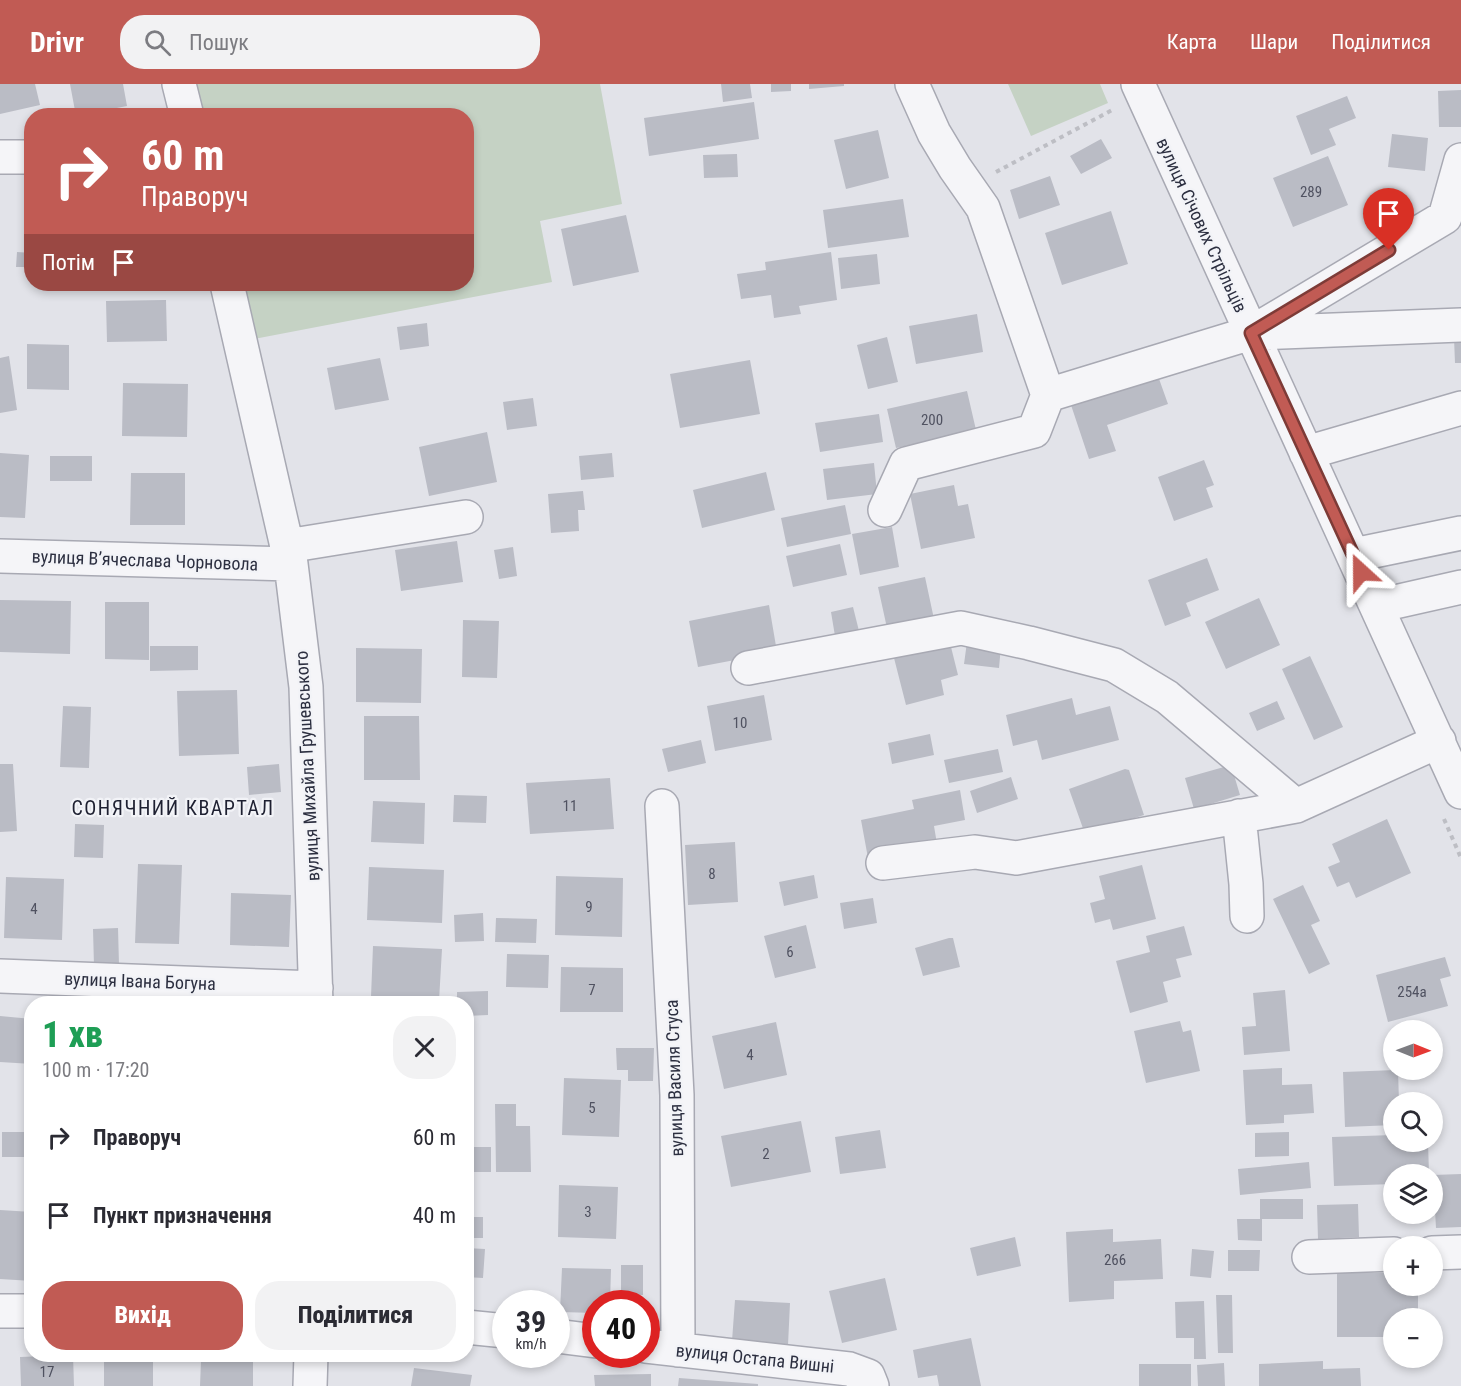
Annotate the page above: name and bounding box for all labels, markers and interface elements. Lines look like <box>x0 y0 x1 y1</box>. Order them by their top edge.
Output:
search box <box>120 15 540 69</box>
text: Drivr <box>30 26 84 59</box>
icon: search <box>141 26 174 59</box>
text: Пошук <box>189 30 249 55</box>
text: Карта <box>1167 30 1217 54</box>
text: Шари <box>1250 30 1298 54</box>
text: Поділитися <box>1331 30 1431 54</box>
text: 60 m <box>141 131 224 180</box>
icon: right <box>42 132 120 210</box>
street label: вулиця Січових Стрільців <box>1152 134 1252 316</box>
text: Праворуч <box>141 181 249 213</box>
house number: 289 <box>1300 183 1322 201</box>
pin <box>1363 188 1414 250</box>
icon: arrive <box>1372 197 1405 230</box>
icon: arrive <box>107 246 140 279</box>
text: Потім <box>42 250 95 275</box>
house number: 200 <box>921 411 943 429</box>
position arrow <box>1329 540 1393 604</box>
street label: вулиця Вʼячеслава Чорновола <box>31 546 259 574</box>
street label: вулиця Михайла Грушевського <box>290 650 324 882</box>
house number: 10 <box>733 714 747 732</box>
district label: СОНЯЧНИЙ КВАРТАЛ <box>71 796 275 820</box>
house number: 11 <box>563 797 577 815</box>
house number: 8 <box>708 865 716 883</box>
house number: 9 <box>585 898 593 916</box>
house number: 4 <box>30 900 38 918</box>
house number: 6 <box>786 943 794 961</box>
street label: вулиця Івана Богуна <box>64 968 216 994</box>
house number: 7 <box>588 981 596 999</box>
house number: 254а <box>1397 983 1427 1001</box>
street label: вулиця Василя Стуса <box>661 999 687 1157</box>
text: 1 хв <box>42 1014 103 1056</box>
button: close <box>393 1016 456 1079</box>
north arrow <box>1383 1020 1443 1080</box>
map controls <box>1383 1020 1443 1368</box>
house number: 4 <box>746 1046 754 1064</box>
text: 100 m · 17:20 <box>42 1058 149 1082</box>
button: search <box>1383 1092 1443 1152</box>
house number: 5 <box>588 1099 596 1117</box>
icon: right <box>42 1121 75 1154</box>
text: Праворуч <box>93 1125 181 1150</box>
text: 60 m <box>413 1125 456 1150</box>
house number: 2 <box>762 1145 770 1163</box>
button: layers <box>1383 1164 1443 1224</box>
icon: arrive <box>42 1199 75 1232</box>
text: Пункт призначення <box>93 1203 272 1228</box>
text: 40 m <box>413 1203 456 1228</box>
house number: 3 <box>584 1203 592 1221</box>
button: + <box>1383 1236 1443 1296</box>
house number: 266 <box>1104 1251 1126 1269</box>
button: Вихід <box>42 1281 243 1350</box>
button: Поділитися <box>255 1281 456 1350</box>
speed limit sign: 40 <box>582 1290 660 1368</box>
text: 39 <box>516 1304 546 1339</box>
button: − <box>1383 1308 1443 1368</box>
text: km/h <box>516 1335 546 1353</box>
street label: вулиця Остапа Вишні <box>675 1339 835 1377</box>
house number: 17 <box>40 1363 54 1381</box>

